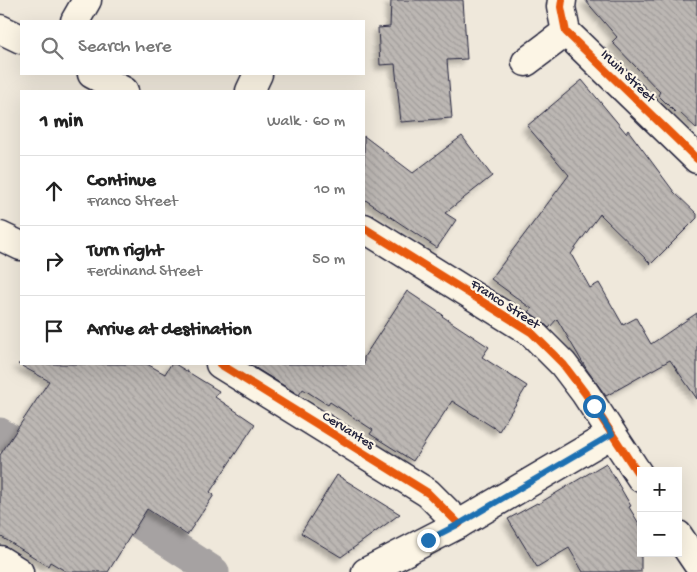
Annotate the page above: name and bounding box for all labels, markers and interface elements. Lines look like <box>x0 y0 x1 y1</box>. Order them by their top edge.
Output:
search box <box>20 20 365 75</box>
icon: search <box>38 34 66 62</box>
text: Search here <box>78 36 172 59</box>
street label: Irwin Street <box>596 47 659 108</box>
text: 1 min <box>40 110 83 135</box>
text: Walk · 60 m <box>267 113 345 132</box>
text: Continue <box>87 170 156 193</box>
icon: ahead <box>40 177 68 205</box>
text: 10 m <box>314 181 345 200</box>
text: Franco Street <box>87 193 178 212</box>
text: Turn right <box>87 240 163 263</box>
icon: right <box>40 247 68 275</box>
text: 50 m <box>312 251 345 270</box>
text: Ferdinand Street <box>87 263 202 282</box>
street label: Franco Street <box>466 276 544 334</box>
icon: arrive <box>40 317 68 345</box>
text: Arrive at destination <box>87 319 251 342</box>
route start <box>583 395 606 418</box>
street label: Cervantes <box>318 408 378 454</box>
map controls <box>637 467 682 557</box>
button: + <box>637 467 682 512</box>
button: − <box>637 512 682 557</box>
route end <box>417 529 440 552</box>

